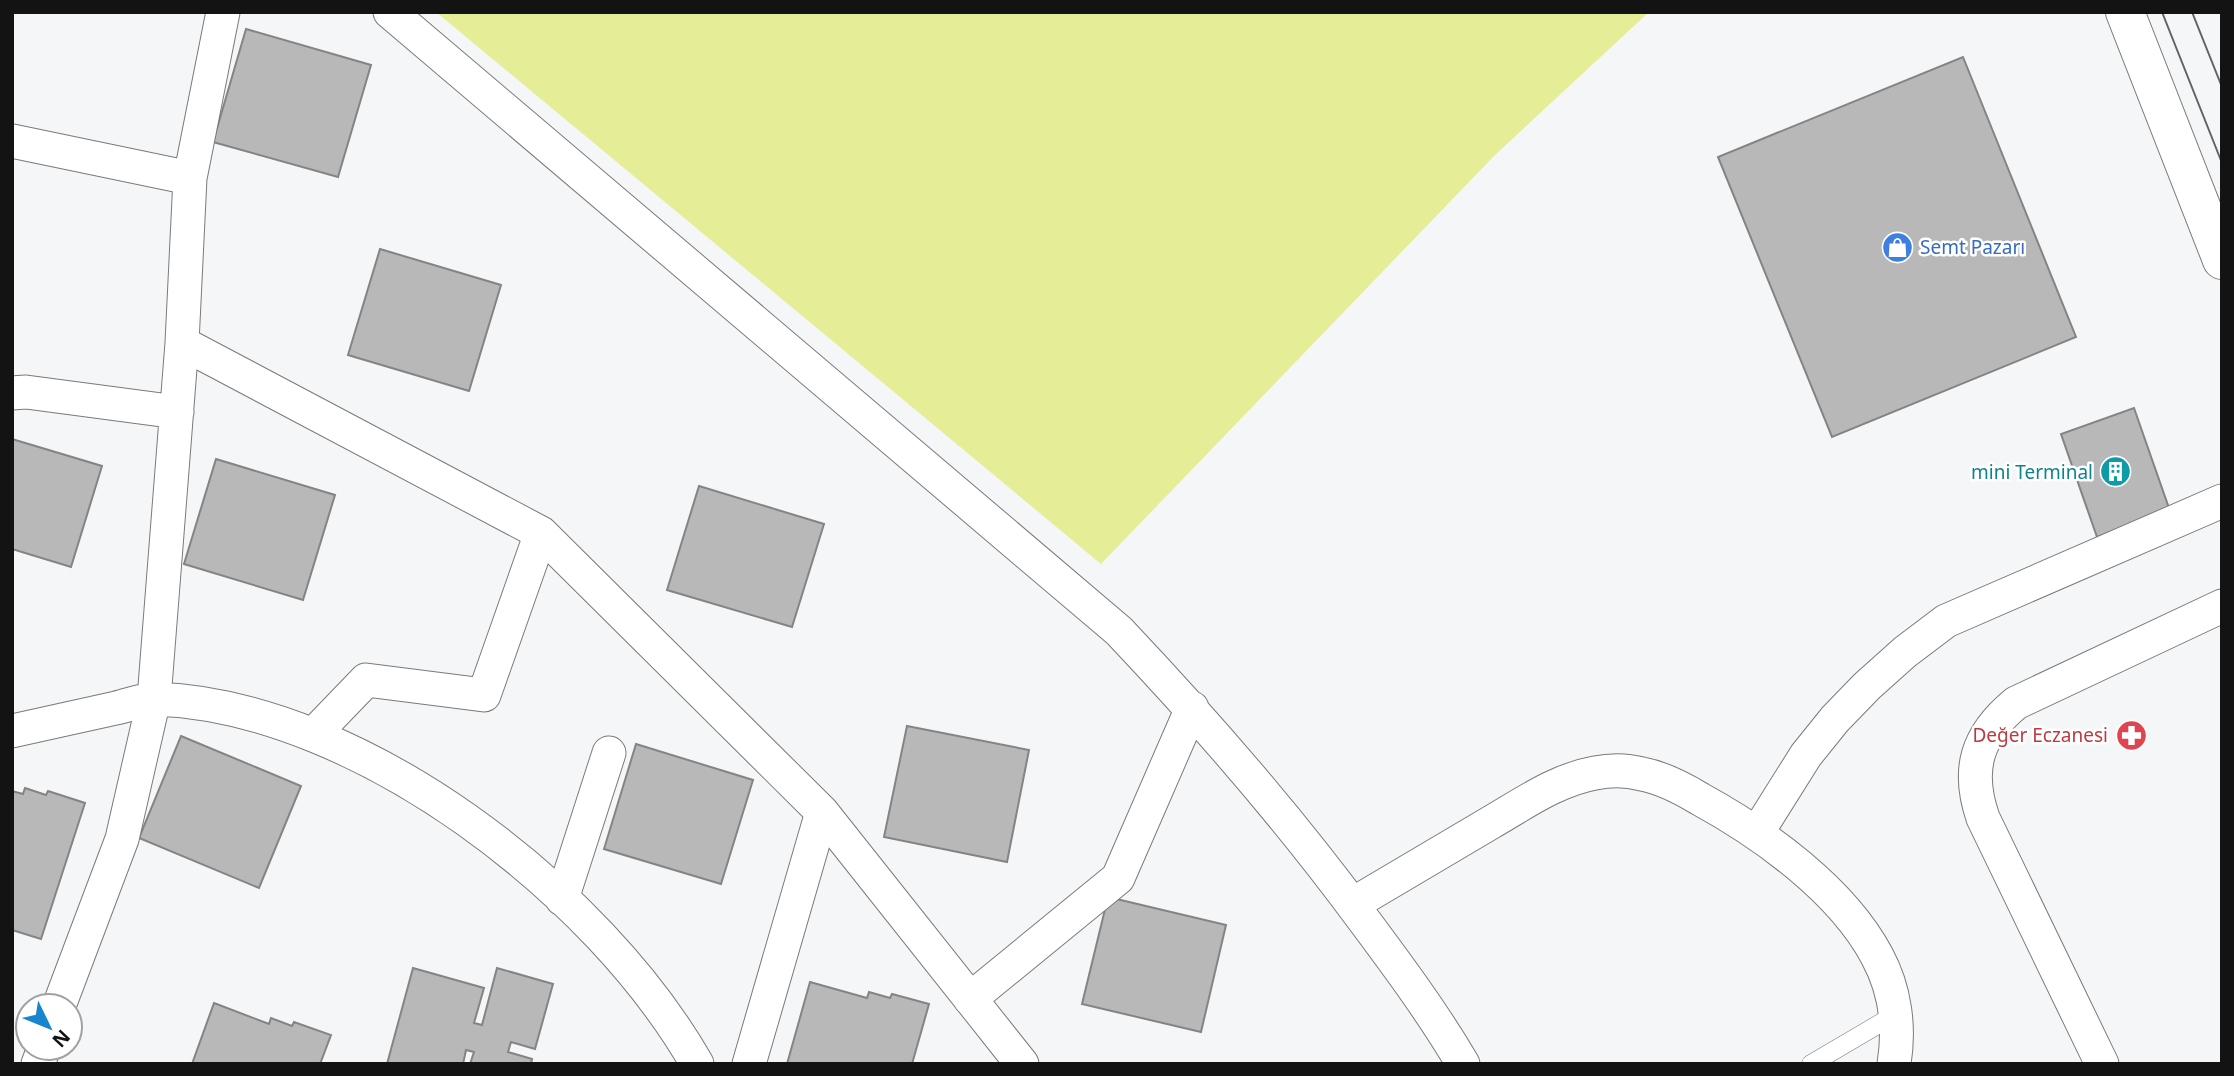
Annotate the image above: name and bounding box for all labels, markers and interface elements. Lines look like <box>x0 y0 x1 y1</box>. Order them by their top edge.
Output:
shop icon: Semt Pazarı <box>1880 230 1914 264</box>
place label: Semt Pazarı <box>1920 234 2025 260</box>
building icon: mini Terminal <box>2099 455 2133 489</box>
place label: mini Terminal <box>1971 459 2093 485</box>
pharmacy icon: Değer Eczanesi <box>2114 718 2148 752</box>
place label: Değer Eczanesi <box>1972 722 2108 748</box>
north arrow <box>14 992 84 1062</box>
text: N <box>47 1024 76 1053</box>

